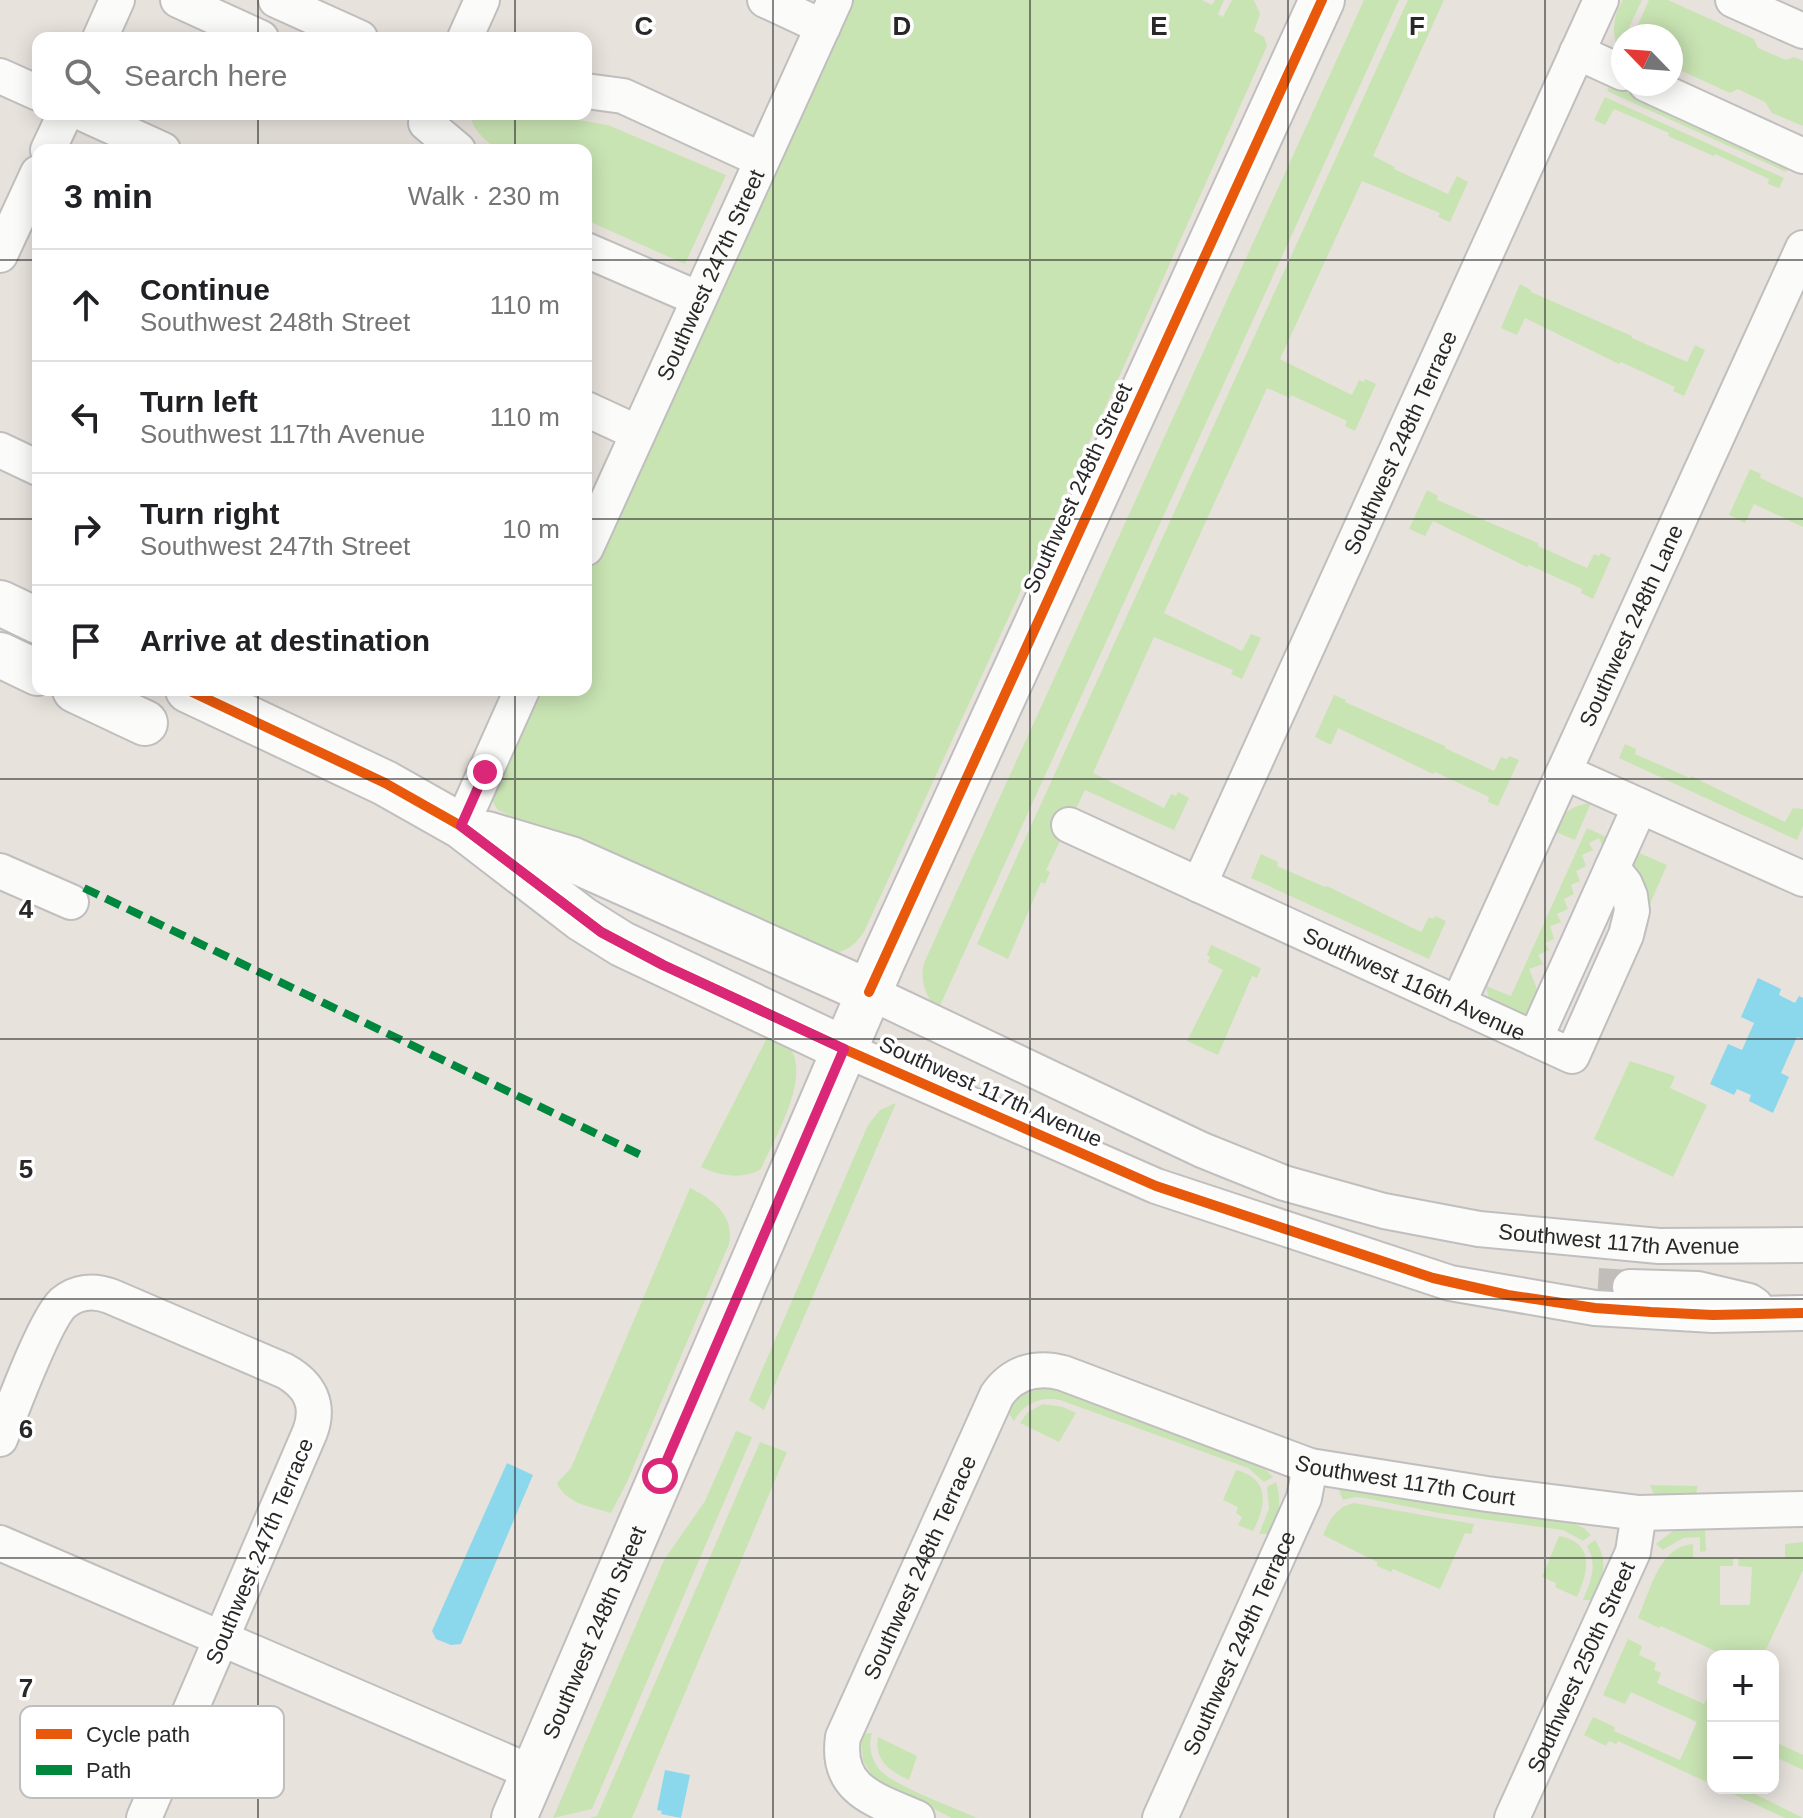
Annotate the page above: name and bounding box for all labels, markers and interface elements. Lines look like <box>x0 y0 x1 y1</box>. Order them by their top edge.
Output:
text: C <box>635 11 654 41</box>
text: D <box>893 11 911 41</box>
text: E <box>1150 11 1168 41</box>
text: F <box>1409 11 1425 41</box>
north arrow <box>1611 24 1683 96</box>
search box <box>32 32 592 120</box>
icon: search <box>60 54 104 98</box>
text: Search here <box>124 59 287 92</box>
street label: Southwest 247th Street <box>652 166 769 384</box>
text: 3 min <box>64 177 153 215</box>
text: Walk · 230 m <box>408 181 560 211</box>
text: Continue <box>140 273 270 306</box>
icon: ahead <box>64 283 108 327</box>
text: 110 m <box>490 290 560 320</box>
text: Southwest 248th Street <box>140 307 410 337</box>
street label: Southwest 248th Terrace <box>1339 327 1462 559</box>
street label: Southwest 248th Street <box>1018 379 1137 597</box>
text: Turn left <box>140 385 258 418</box>
icon: left <box>64 395 108 439</box>
text: 110 m <box>490 402 560 432</box>
text: Southwest 117th Avenue <box>140 419 425 449</box>
text: Turn right <box>140 497 279 530</box>
icon: right <box>64 507 108 551</box>
text: 10 m <box>502 514 560 544</box>
street label: Southwest 248th Lane <box>1574 521 1688 731</box>
text: Southwest 247th Street <box>140 531 410 561</box>
icon: arrive <box>64 619 108 663</box>
text: Arrive at destination <box>140 624 430 657</box>
route end <box>467 754 503 790</box>
text: 4 <box>19 894 34 924</box>
street label: Southwest 116th Avenue <box>1299 922 1529 1046</box>
street label: Southwest 117th Avenue <box>875 1031 1106 1152</box>
text: 5 <box>19 1154 33 1184</box>
street label: Southwest 117th Avenue <box>1497 1219 1740 1259</box>
text: 6 <box>19 1414 33 1444</box>
street label: Southwest 247th Terrace <box>200 1434 318 1668</box>
street label: Southwest 117th Court <box>1292 1450 1517 1510</box>
street label: Southwest 248th Terrace <box>859 1451 981 1683</box>
route start <box>642 1458 678 1494</box>
street label: Southwest 248th Street <box>538 1523 651 1743</box>
street label: Southwest 249th Terrace <box>1178 1527 1301 1759</box>
street label: Southwest 250th Street <box>1522 1558 1640 1776</box>
map controls <box>1707 1650 1779 1794</box>
button: + <box>1707 1650 1779 1722</box>
text: 7 <box>19 1673 33 1703</box>
legend <box>20 1706 284 1798</box>
text: Cycle path <box>86 1722 190 1747</box>
button: − <box>1707 1722 1779 1794</box>
text: Path <box>86 1758 131 1783</box>

